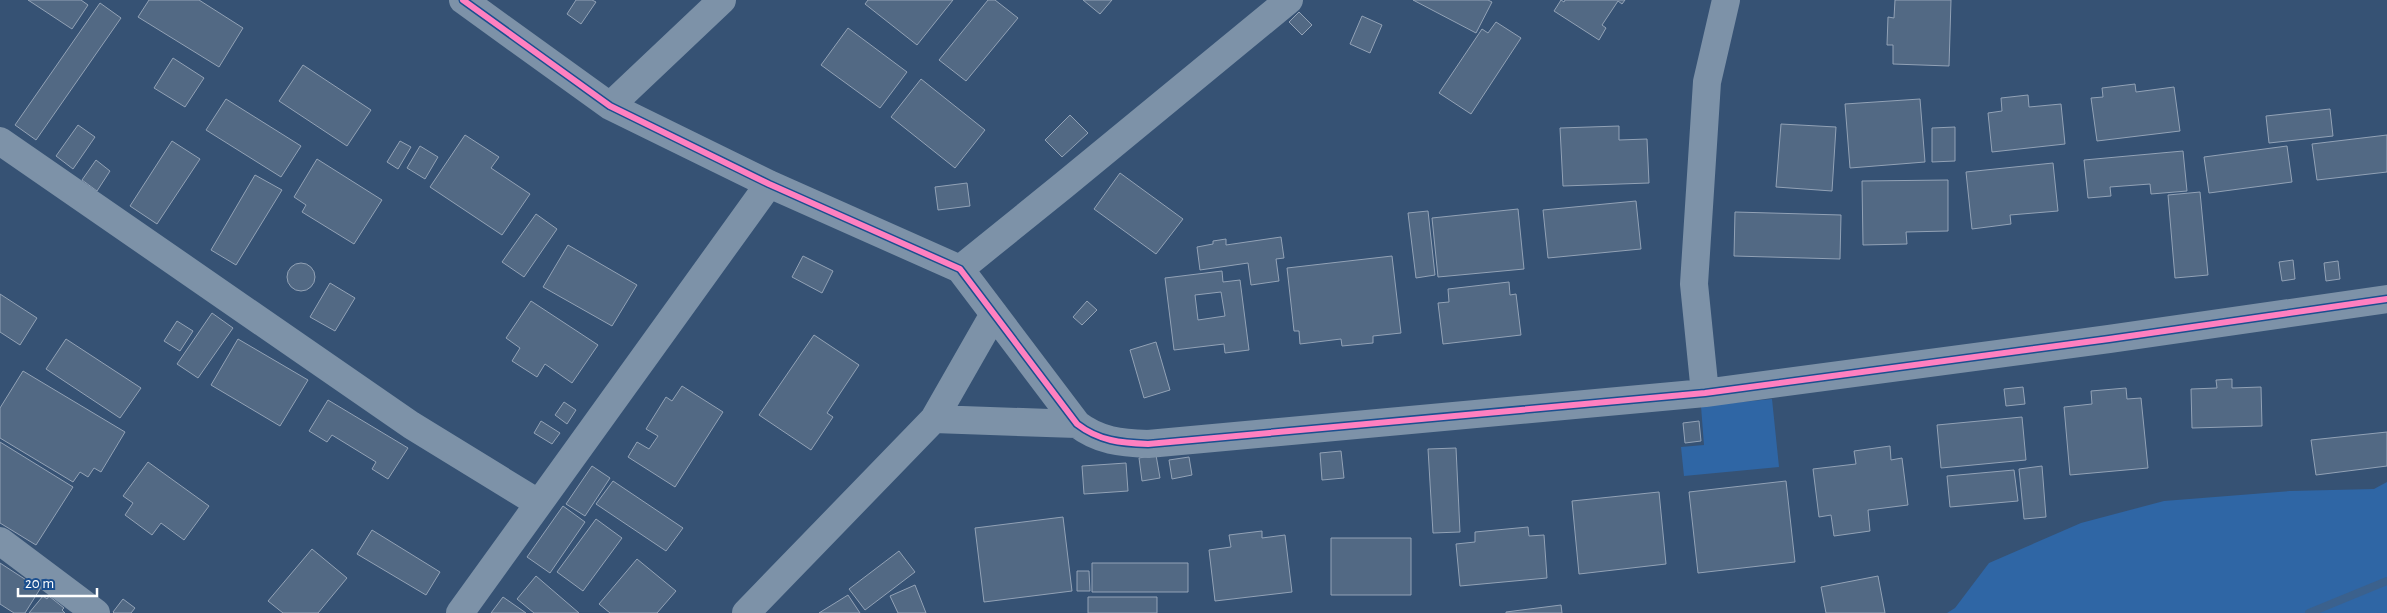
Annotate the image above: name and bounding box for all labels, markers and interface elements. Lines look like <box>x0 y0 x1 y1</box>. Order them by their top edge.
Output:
scale bar <box>18 566 96 598</box>
text: 20 m <box>25 576 54 591</box>

